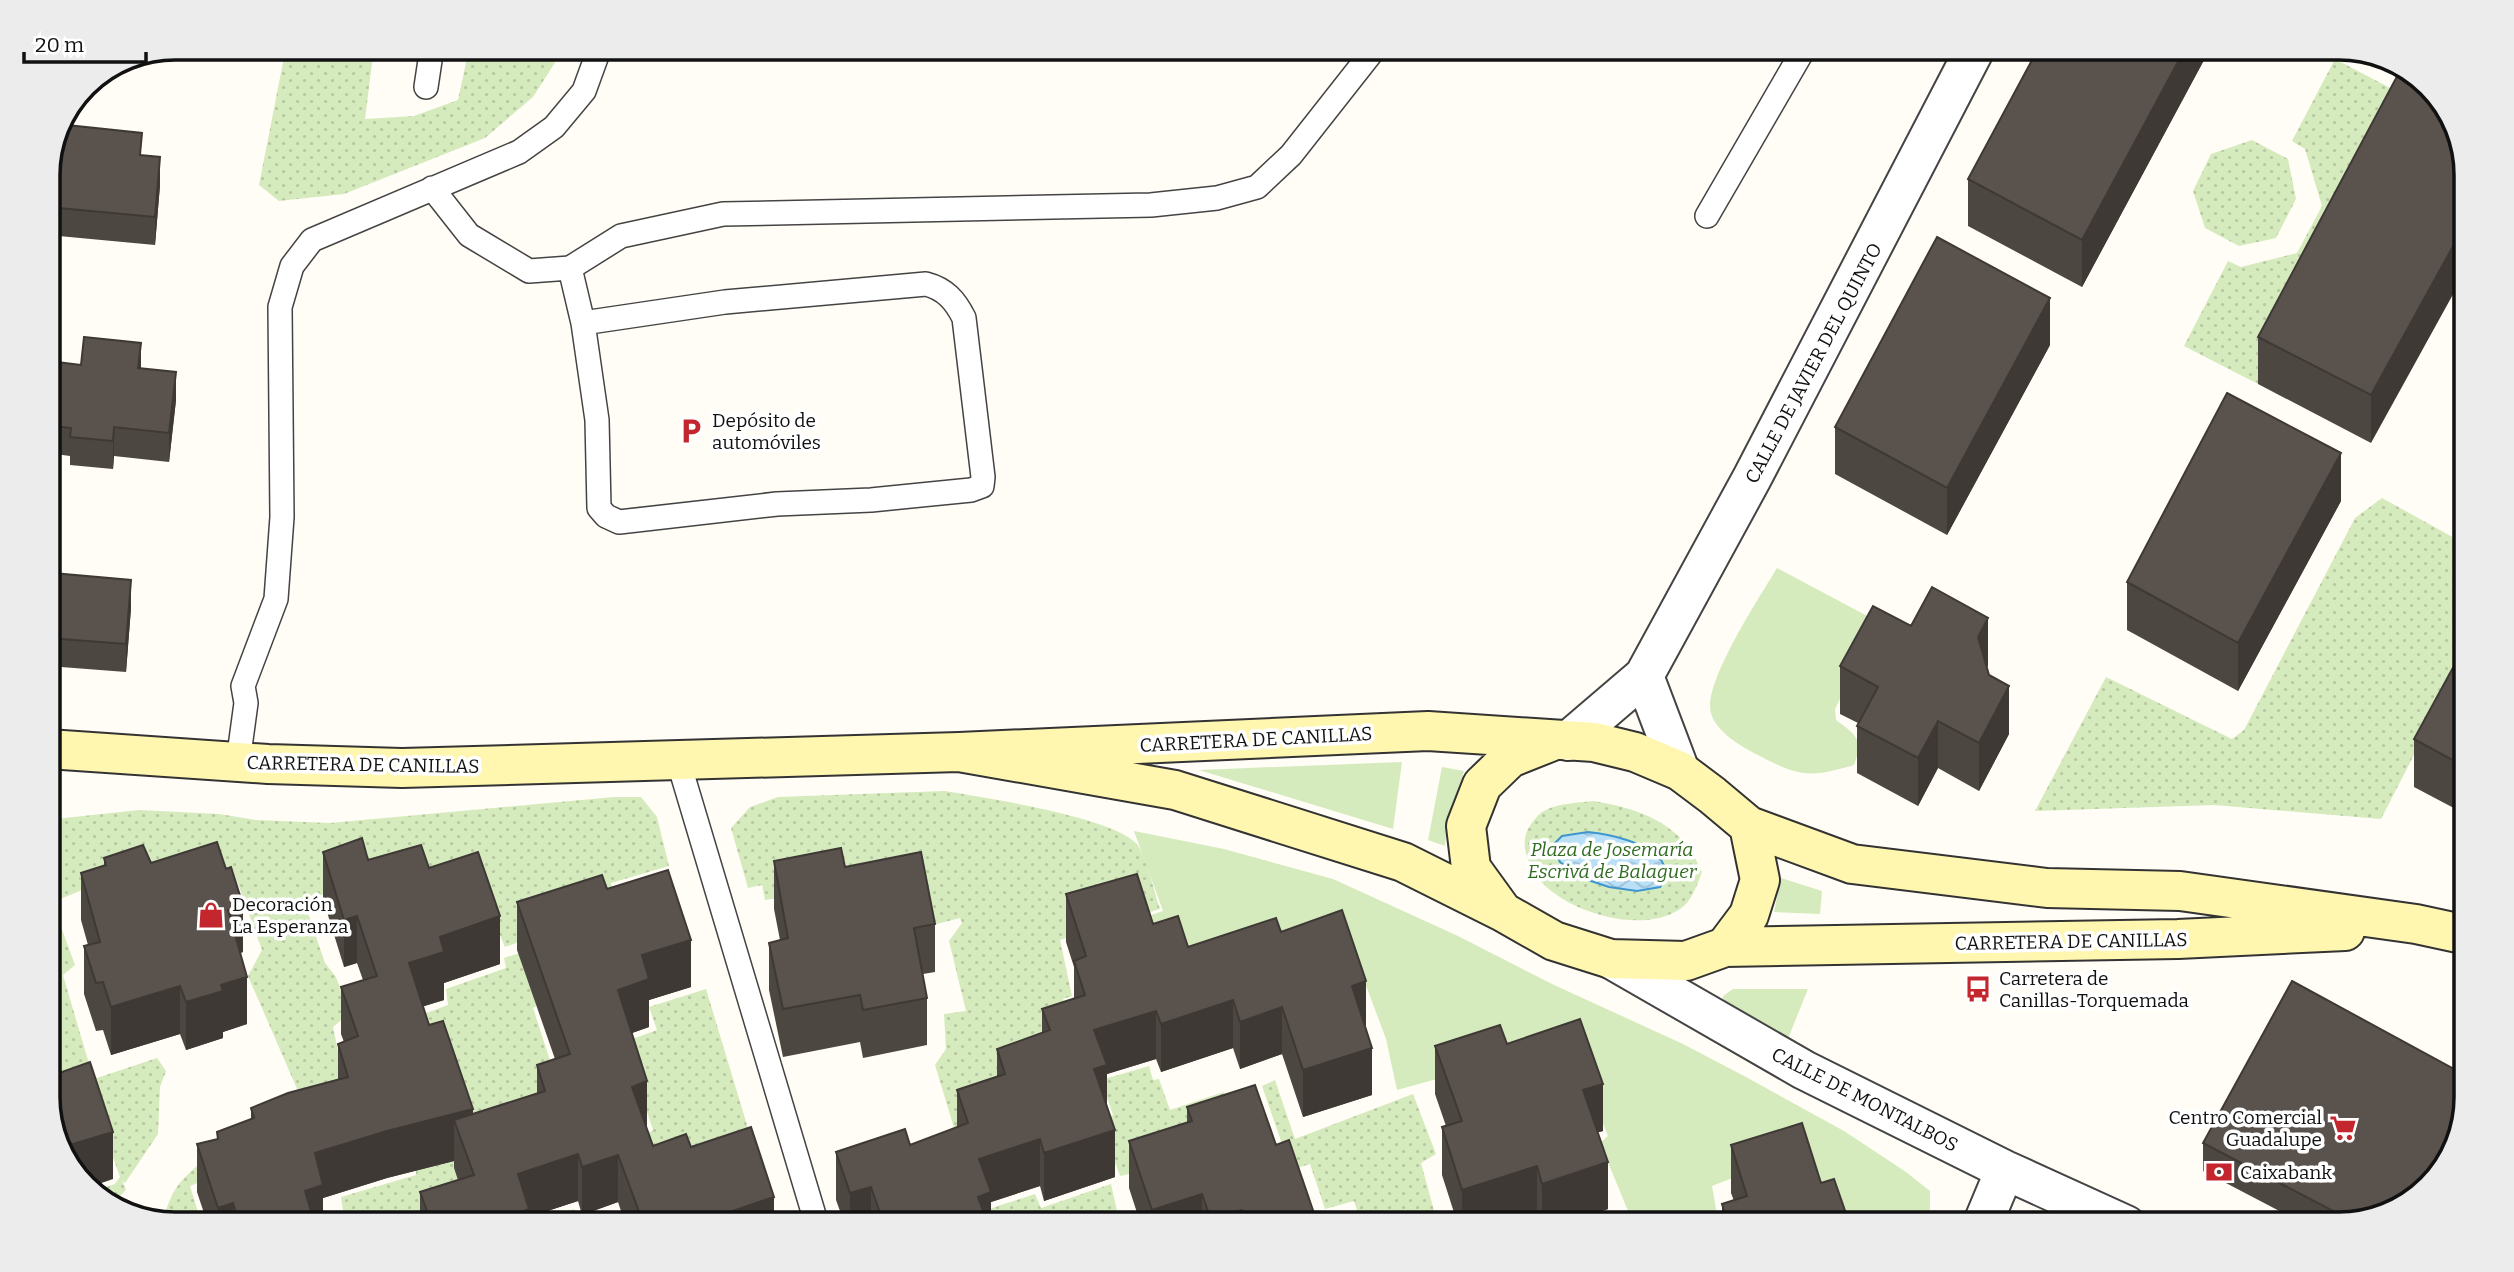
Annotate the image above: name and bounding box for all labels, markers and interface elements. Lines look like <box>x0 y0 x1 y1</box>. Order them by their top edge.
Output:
scale bar <box>24 21 147 65</box>
text: 20 m <box>35 32 84 58</box>
street label: CALLE DE JAVIER DEL QUINTO <box>1740 239 1887 487</box>
place label: Depósito de automóviles <box>712 409 821 454</box>
parking icon: Depósito de automóviles <box>676 416 706 446</box>
street label: CARRETERA DE CANILLAS <box>1139 722 1373 757</box>
street label: CARRETERA DE CANILLAS <box>246 751 480 778</box>
park label: Plaza de Josemaría Escrivá de Balaguer <box>1527 838 1698 883</box>
place label: Decoración La Esperanza <box>232 893 349 938</box>
shop icon: Decoración La Esperanza <box>196 900 226 930</box>
street label: CARRETERA DE CANILLAS <box>1954 928 2188 955</box>
place label: Carretera de Canillas-Torquemada <box>1999 967 2189 1012</box>
bus stop icon: Carretera de Canillas-Torquemada <box>1963 974 1993 1004</box>
street label: CALLE DE MONTALBOS <box>1768 1042 1962 1157</box>
place label: Centro Comercial Guadalupe <box>2168 1106 2322 1151</box>
supermarket icon: Centro Comercial Guadalupe <box>2328 1113 2358 1143</box>
bank icon: Caixabank <box>2204 1157 2234 1187</box>
place label: Caixabank <box>2240 1161 2332 1184</box>

